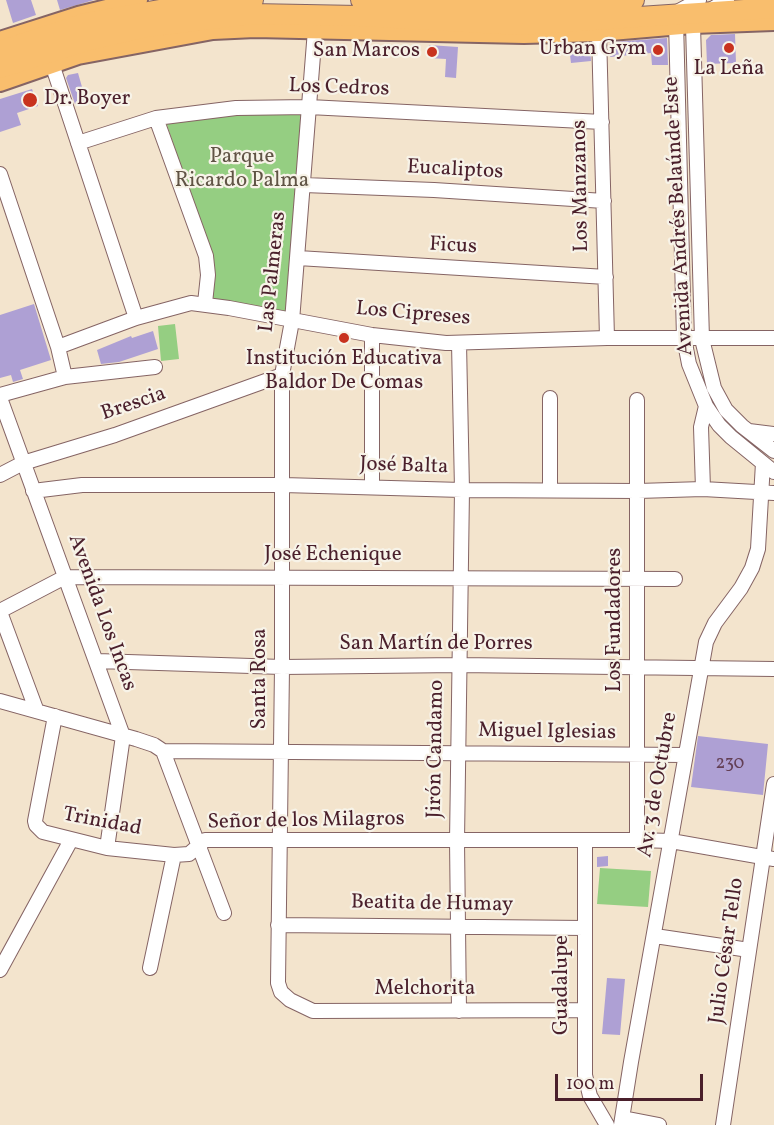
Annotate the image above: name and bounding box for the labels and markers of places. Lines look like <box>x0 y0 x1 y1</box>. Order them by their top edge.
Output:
place label: Urban Gym <box>539 37 646 63</box>
place label: San Marcos <box>313 39 420 65</box>
marker: La Leña <box>722 41 736 55</box>
marker: Urban Gym <box>651 43 665 57</box>
marker: San Marcos <box>425 45 439 59</box>
place label: La Leña <box>693 57 765 83</box>
place label: Dr. Boyer <box>44 87 130 113</box>
marker: Dr. Boyer <box>21 91 39 109</box>
marker: Institución Educativa Baldor De Comas <box>337 331 351 345</box>
place label: Institución Educativa Baldor De Comas <box>246 347 442 397</box>

